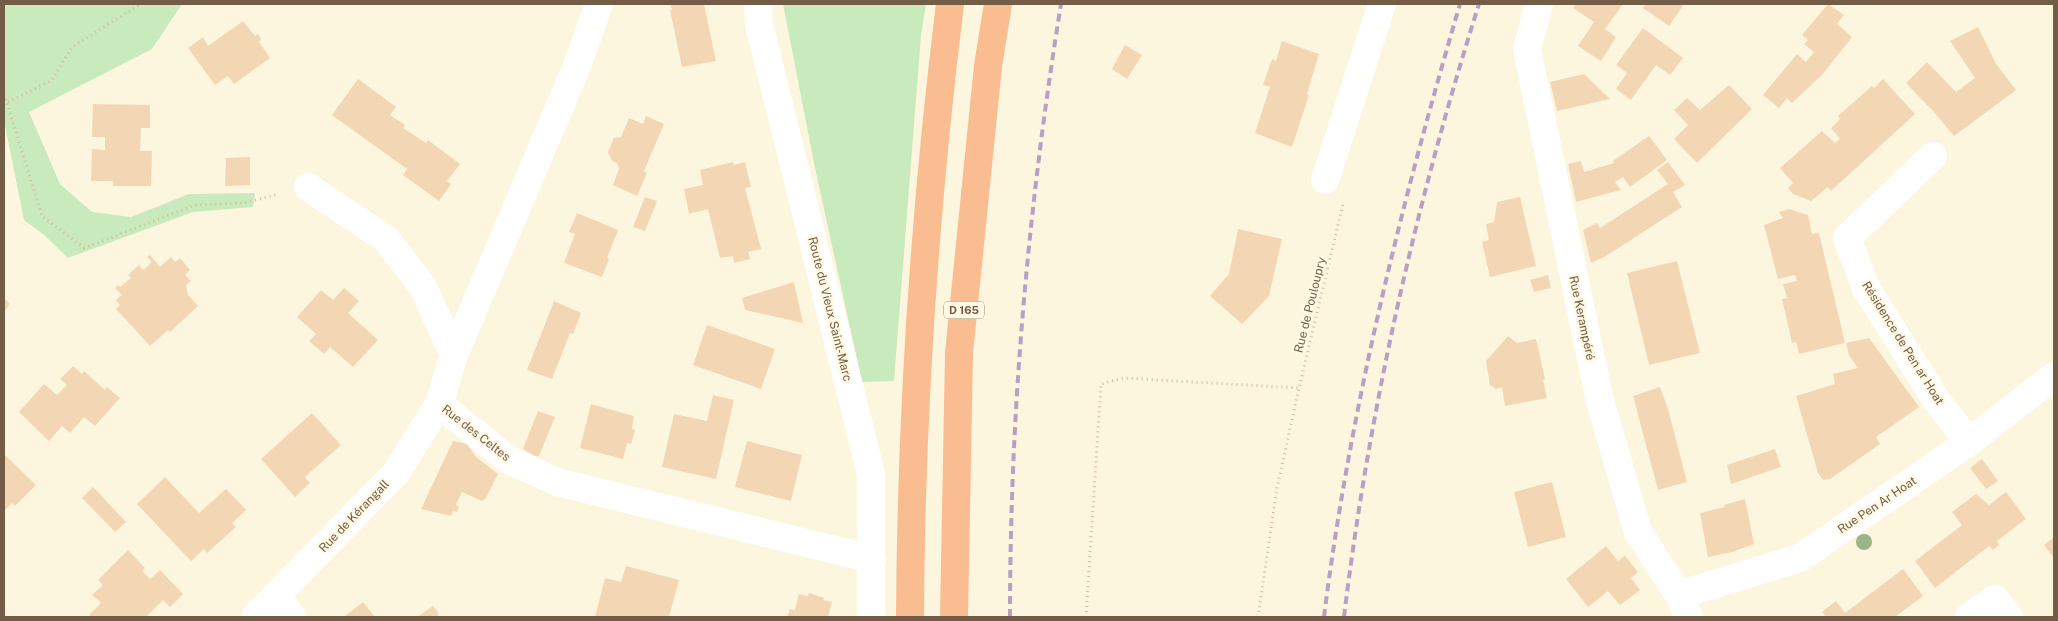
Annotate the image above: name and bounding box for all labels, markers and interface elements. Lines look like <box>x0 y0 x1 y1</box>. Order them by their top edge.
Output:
street label: Route du Vieux Saint-Marc <box>805 235 855 383</box>
street label: Rue de Pouloupry <box>1291 255 1329 354</box>
street label: Rue Kerampéré <box>1566 274 1598 362</box>
street label: Résidence de Pen ar Hoat <box>1859 279 1947 407</box>
road number: D 165 <box>944 302 984 318</box>
street label: Rue des Celtes <box>439 402 513 464</box>
street label: Rue Pen Ar Hoat <box>1835 473 1919 536</box>
street label: Rue de Kérangall <box>316 477 392 555</box>

